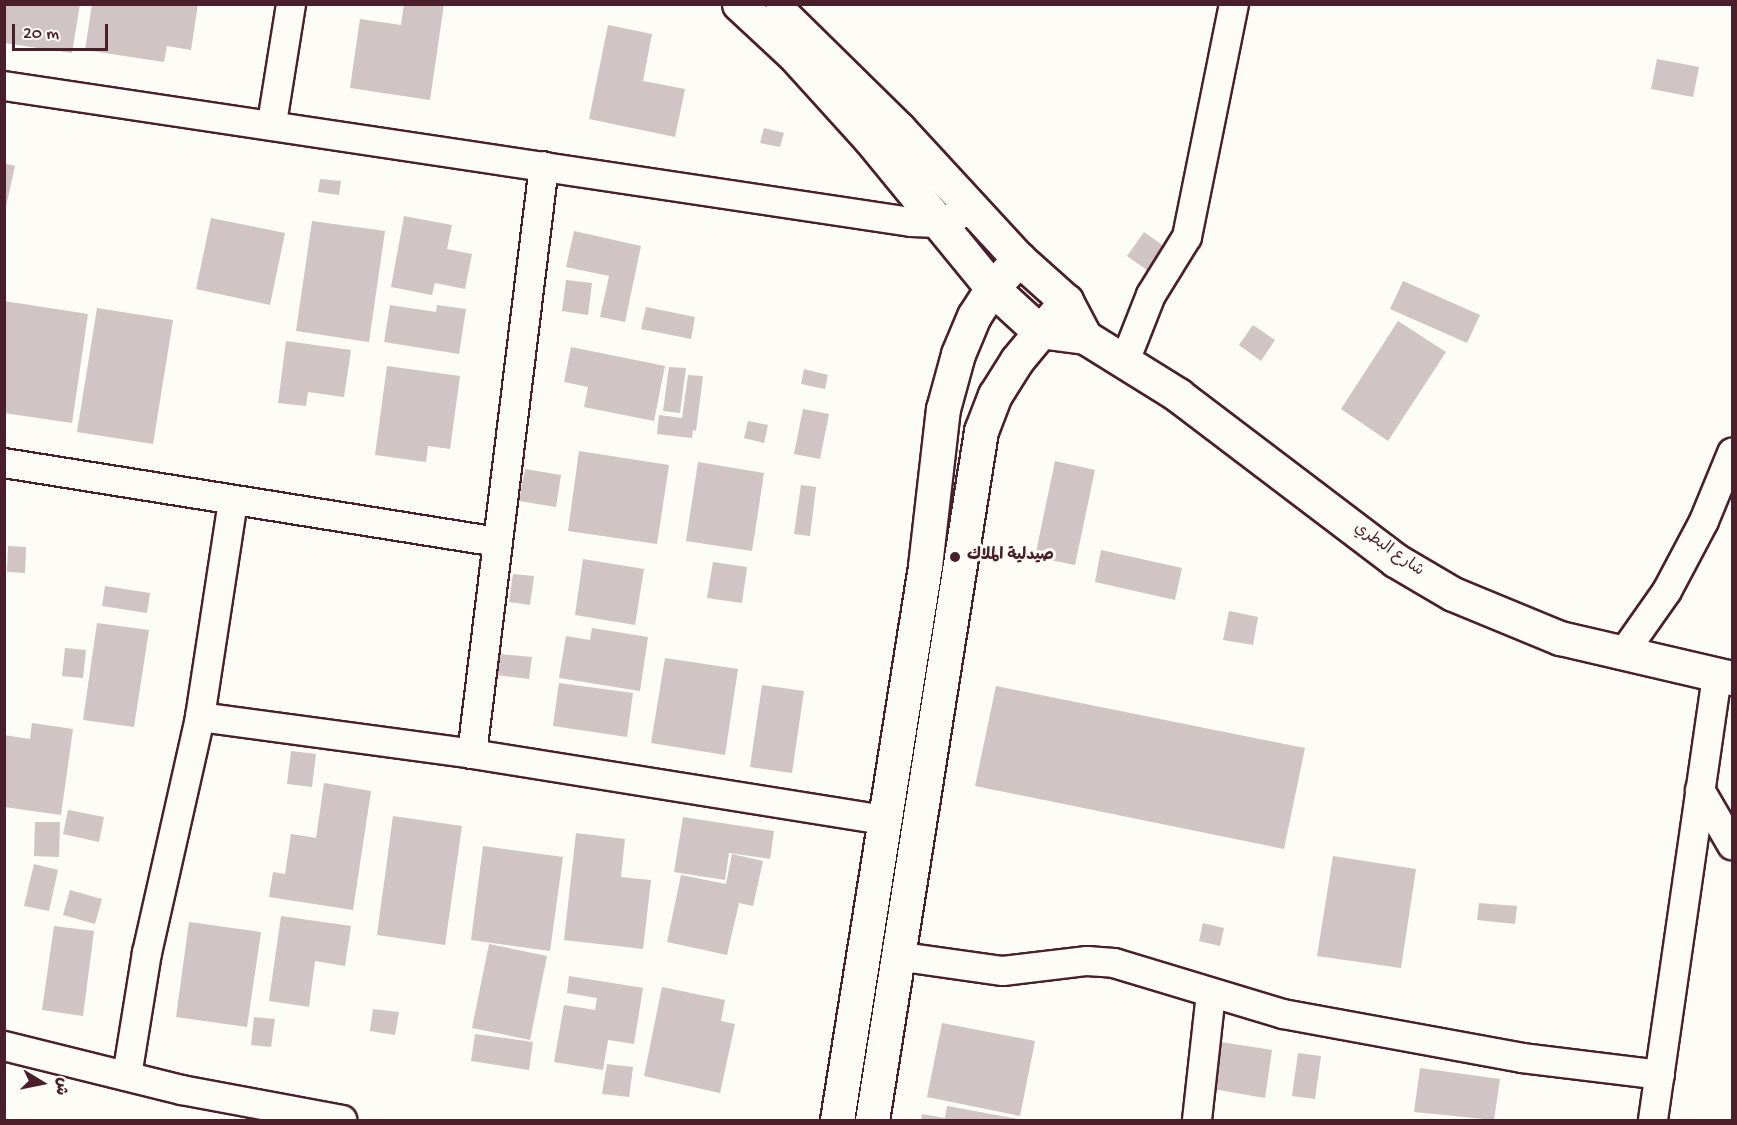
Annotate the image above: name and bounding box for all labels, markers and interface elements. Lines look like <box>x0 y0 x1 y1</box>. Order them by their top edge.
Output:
scale bar <box>15 12 111 50</box>
text: 20 m <box>23 24 59 45</box>
street label: شارع البطري <box>1349 520 1427 582</box>
place label: صيدلية الملاك <box>967 547 1054 567</box>
marker: صيدلية الملاك <box>948 550 962 564</box>
north arrow <box>12 1053 72 1113</box>
text: ش <box>49 1076 71 1097</box>

